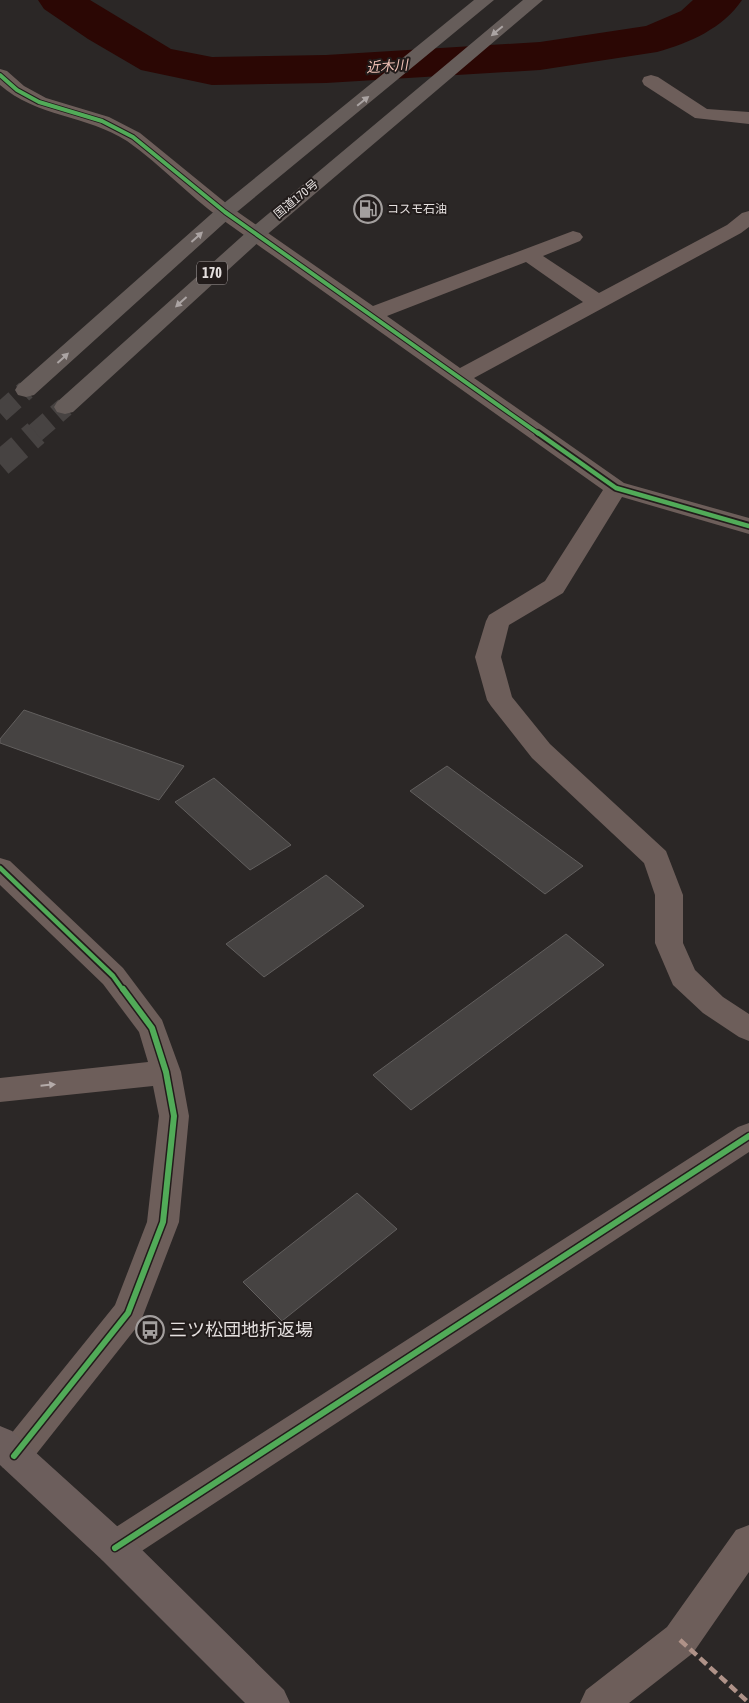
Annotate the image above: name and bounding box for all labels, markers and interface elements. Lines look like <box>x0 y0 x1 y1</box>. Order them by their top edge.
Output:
one-way arrow <box>491 26 504 37</box>
water label: 近木川 <box>365 56 411 75</box>
one-way arrow <box>356 95 369 106</box>
street label: 国道170号 <box>271 177 321 221</box>
fuel station icon: コスモ石油 <box>353 194 383 224</box>
place label: コスモ石油 <box>387 202 447 216</box>
one-way arrow <box>190 231 202 243</box>
road number: 170 <box>197 262 227 284</box>
one-way arrow <box>176 296 188 308</box>
one-way arrow <box>56 352 69 363</box>
one-way arrow <box>41 1081 57 1089</box>
bus stop icon: 三ツ松団地折返場 <box>135 1315 165 1345</box>
place label: 三ツ松団地折返場 <box>169 1319 313 1340</box>

